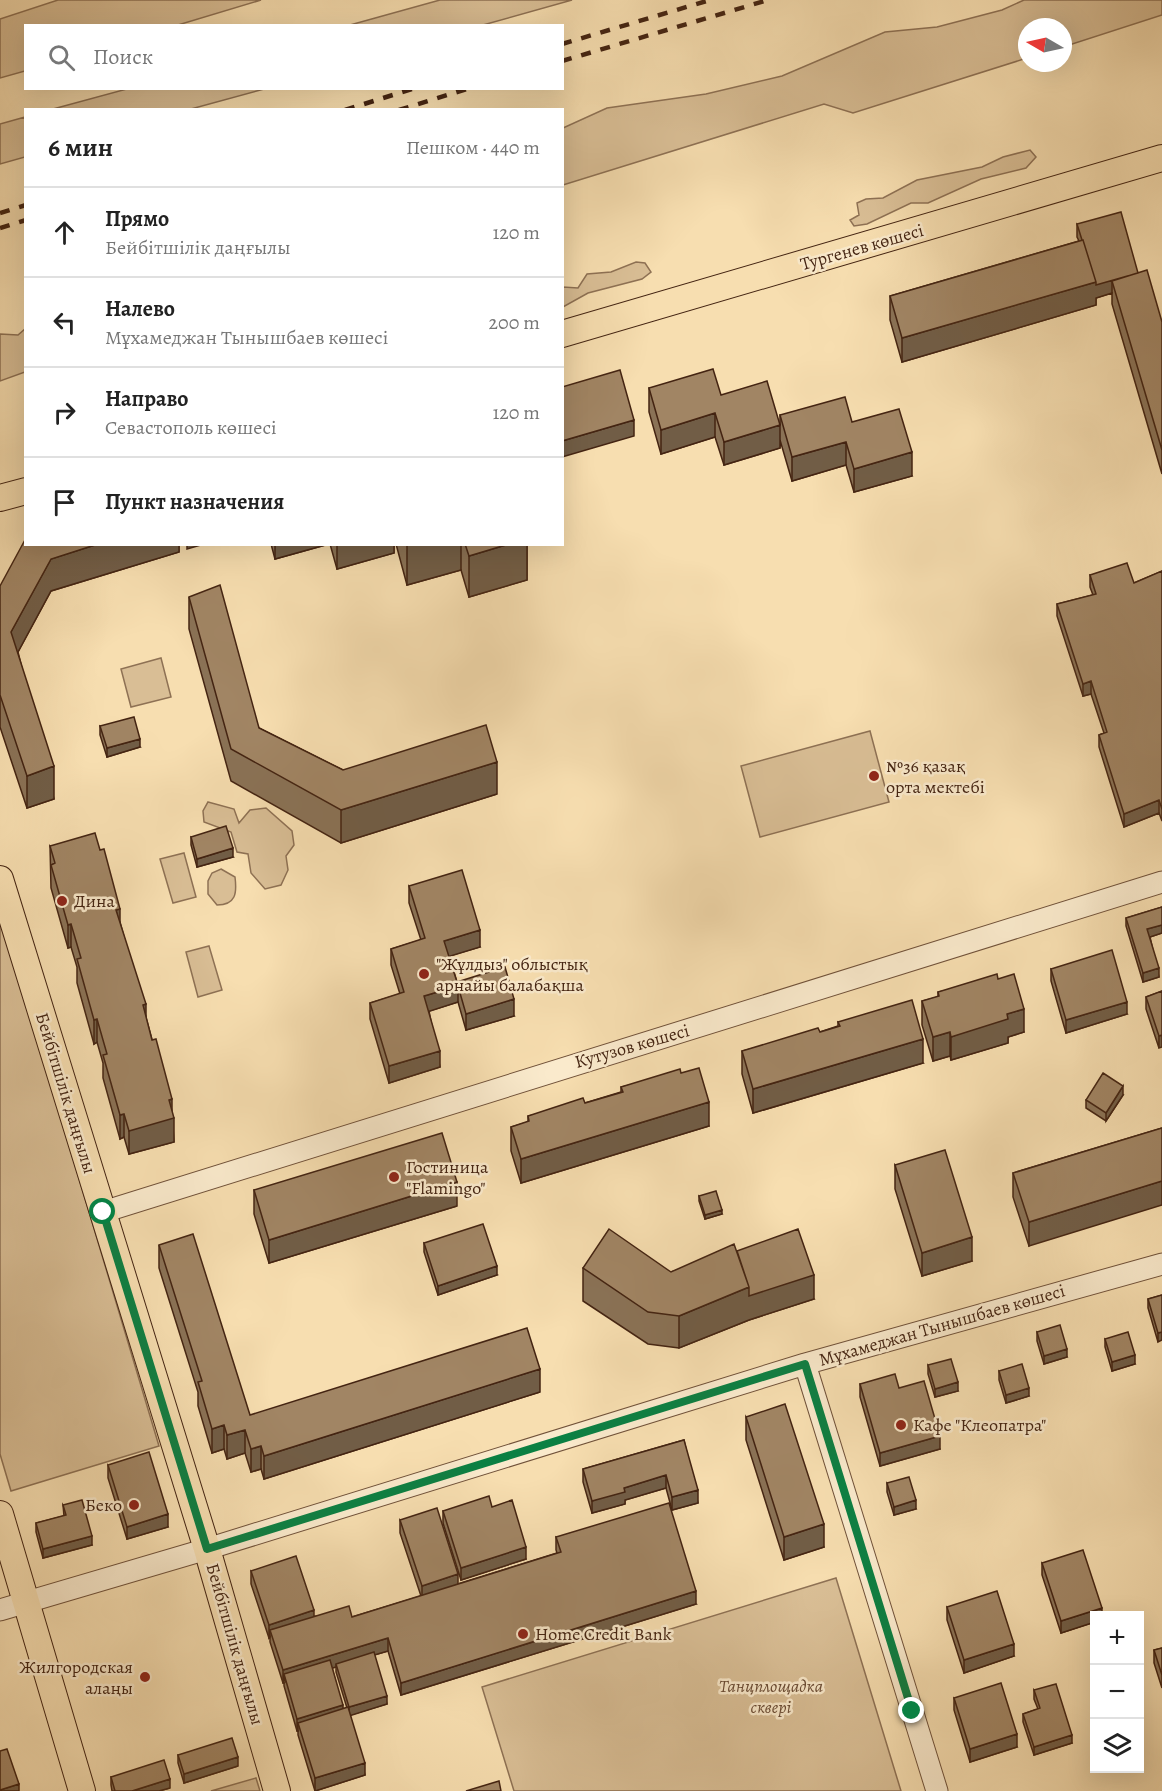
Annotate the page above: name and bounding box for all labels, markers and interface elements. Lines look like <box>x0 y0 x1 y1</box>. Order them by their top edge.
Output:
north arrow <box>1018 18 1072 72</box>
search box <box>24 24 564 90</box>
icon: search <box>45 41 78 74</box>
text: Поиск <box>93 42 153 72</box>
text: 6 мин <box>48 130 113 165</box>
text: Пешком · 440 m <box>406 134 540 161</box>
text: Прямо <box>105 204 169 234</box>
icon: ahead <box>48 216 81 249</box>
street label: Тургенев көшесі <box>798 218 926 276</box>
text: 120 m <box>492 219 540 246</box>
text: Бейбітшілік даңғылы <box>105 234 291 261</box>
text: Налево <box>105 294 175 324</box>
icon: left <box>48 306 81 339</box>
text: 200 m <box>489 309 540 336</box>
text: Мұхамеджан Тынышбаев көшесі <box>105 324 388 351</box>
text: Направо <box>105 384 188 414</box>
icon: right <box>48 396 81 429</box>
text: 120 m <box>492 399 540 426</box>
text: Севастополь көшесі <box>105 414 277 441</box>
icon: arrive <box>48 486 81 519</box>
text: Пункт назначения <box>105 487 284 517</box>
place label: №36 қазақ орта мектебі <box>886 754 985 799</box>
marker: №36 қазақ орта мектебі <box>867 769 881 783</box>
place label: Дина <box>74 889 116 913</box>
marker: Дина <box>55 894 69 908</box>
place label: "Жұлдыз" облыстық арнайы балабақша <box>436 952 588 997</box>
marker: "Жұлдыз" облыстық арнайы балабақша <box>417 967 431 981</box>
street label: Бейбітшілік даңғылы <box>30 1010 102 1176</box>
street label: Кутузов көшесі <box>572 1018 692 1074</box>
place label: Гостиница "Flamingo" <box>406 1155 489 1200</box>
marker: Гостиница "Flamingo" <box>387 1170 401 1184</box>
route start <box>89 1198 115 1224</box>
street label: Мұхамеджан Тынышбаев көшесі <box>816 1278 1068 1372</box>
place label: Кафе "Клеопатра" <box>913 1413 1046 1437</box>
marker: Кафе "Клеопатра" <box>894 1418 908 1432</box>
place label: Беко <box>85 1493 122 1517</box>
marker: Беко <box>127 1498 141 1512</box>
street label: Бейбітшілік даңғылы <box>200 1560 270 1728</box>
map controls <box>1090 1611 1144 1773</box>
button: + <box>1090 1611 1144 1665</box>
place label: Home Credit Bank <box>535 1622 672 1646</box>
marker: Home Credit Bank <box>516 1627 530 1641</box>
place label: Жилгородская алаңы <box>19 1655 133 1700</box>
button: − <box>1090 1665 1144 1719</box>
marker: Жилгородская алаңы <box>138 1670 152 1684</box>
park label: Танцплощадка сквері <box>719 1674 823 1719</box>
route end <box>898 1697 924 1723</box>
button: layers <box>1090 1719 1144 1773</box>

